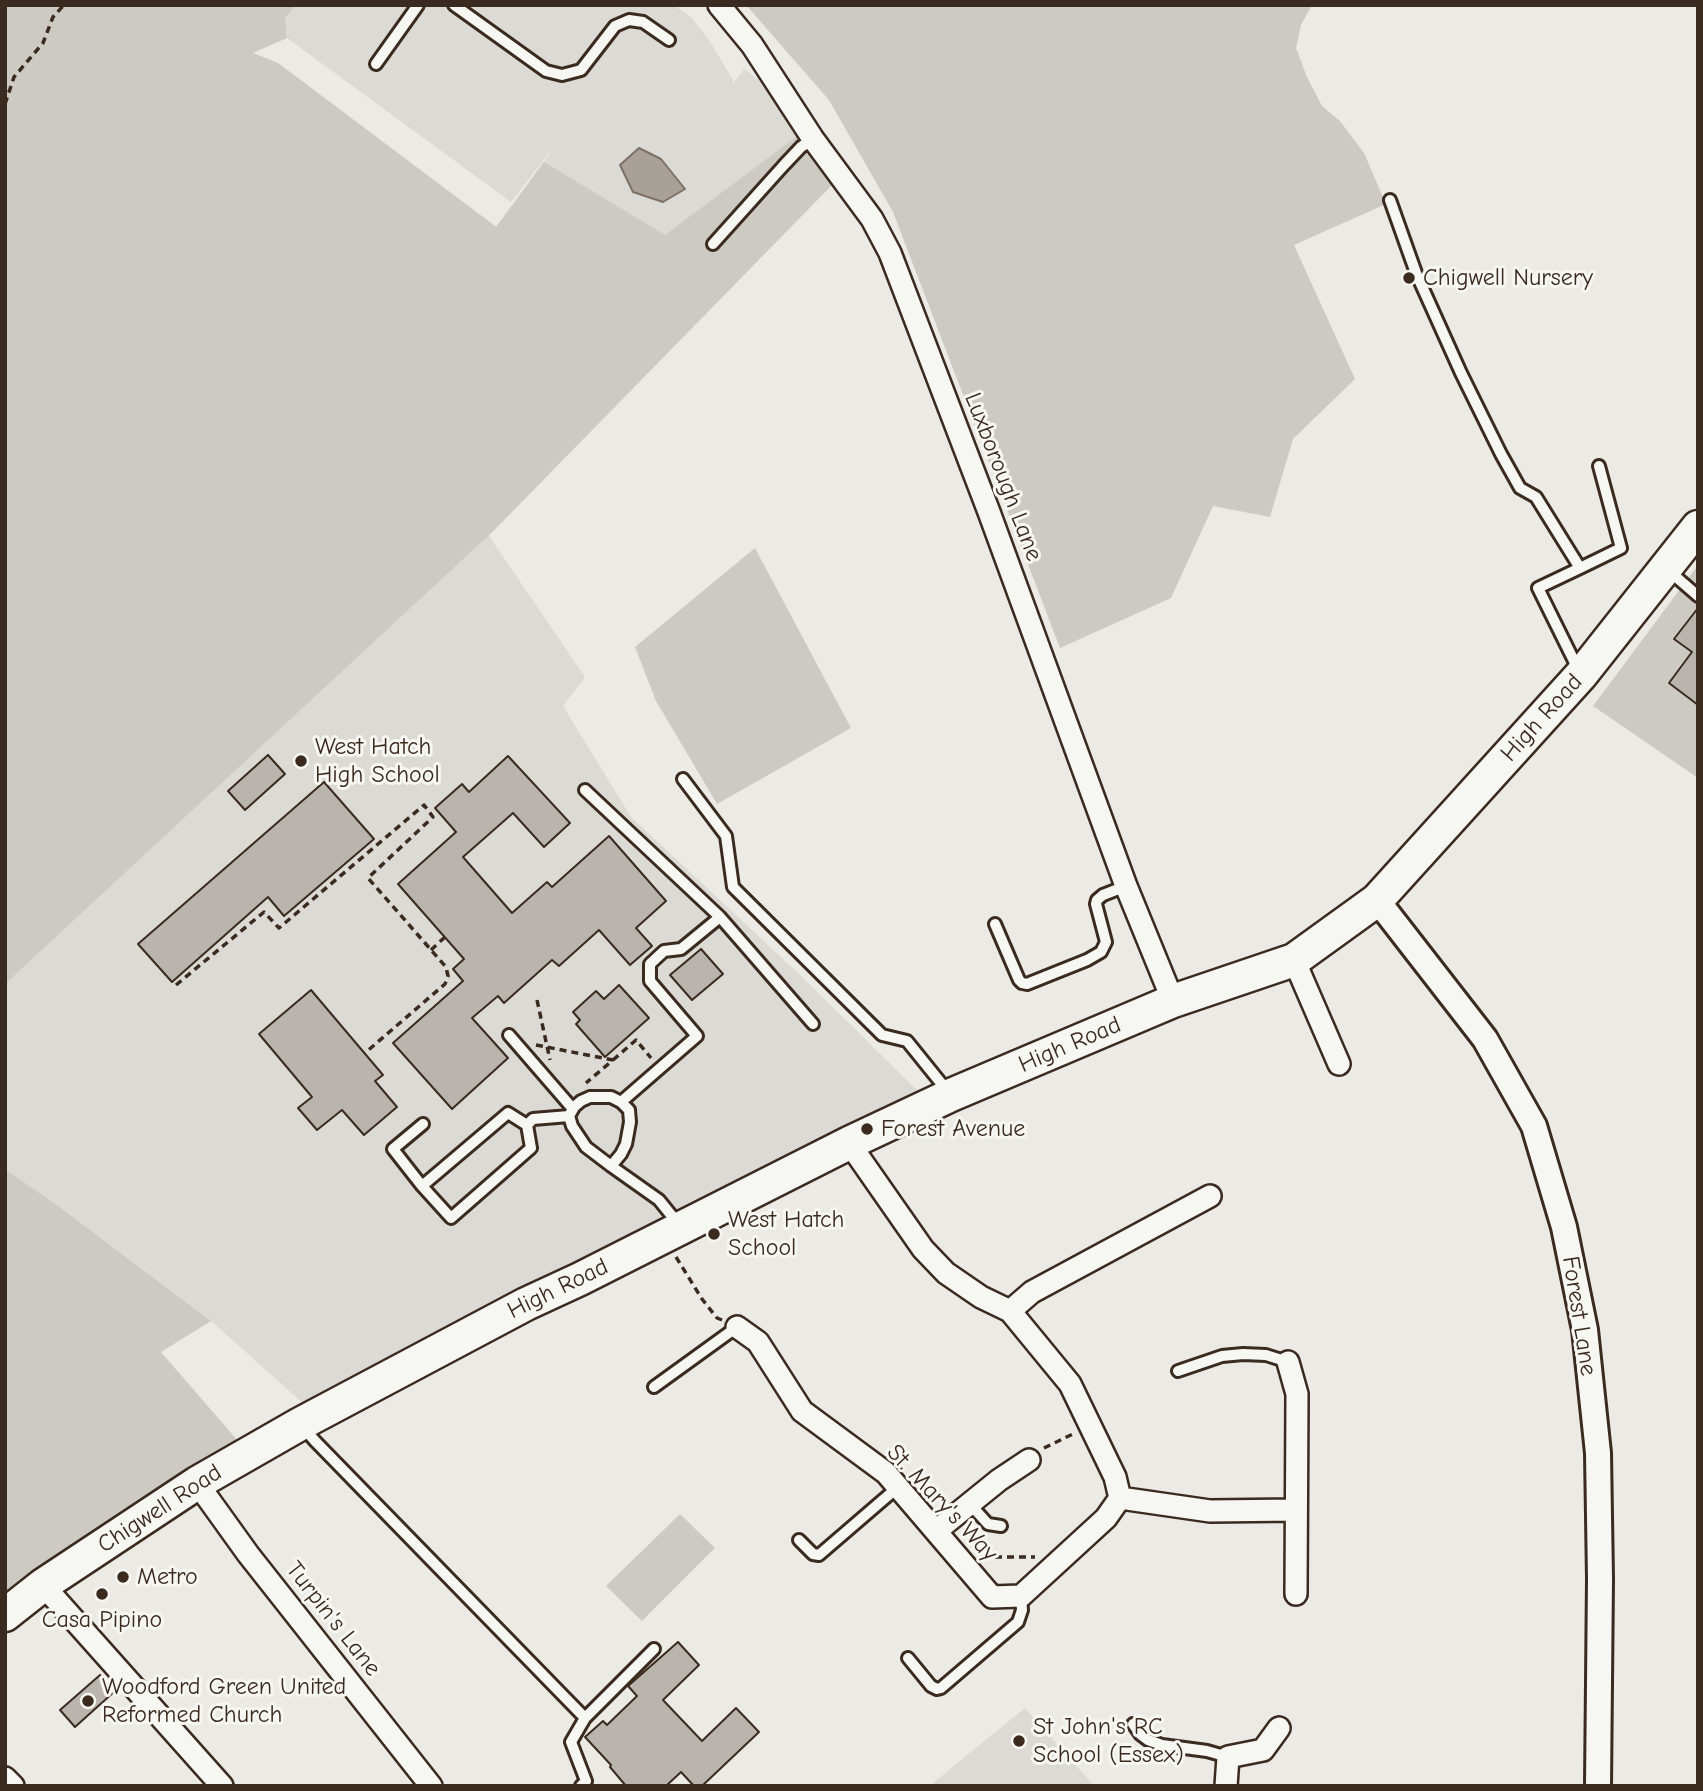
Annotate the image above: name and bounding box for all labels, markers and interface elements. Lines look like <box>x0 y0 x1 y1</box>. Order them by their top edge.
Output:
place label: Chigwell Nursery <box>1423 264 1593 292</box>
marker: Chigwell Nursery <box>1401 270 1417 286</box>
street label: Luxborough Lane <box>958 389 1048 565</box>
street label: High Road <box>1495 668 1589 768</box>
place label: West Hatch High School <box>315 733 440 789</box>
marker: West Hatch High School <box>293 753 309 769</box>
street label: High Road <box>1015 1011 1125 1079</box>
place label: Forest Avenue <box>881 1115 1025 1143</box>
marker: Forest Avenue <box>859 1121 875 1137</box>
place label: West Hatch School <box>728 1206 844 1262</box>
marker: West Hatch School <box>706 1226 722 1242</box>
street label: High Road <box>503 1252 613 1326</box>
street label: Forest Lane <box>1555 1254 1603 1378</box>
street label: St. Mary's Way <box>880 1438 1004 1568</box>
street label: Chigwell Road <box>93 1458 227 1560</box>
street label: Turpin's Lane <box>279 1556 387 1682</box>
place label: Metro <box>137 1563 198 1591</box>
marker: Metro <box>115 1569 131 1585</box>
marker: Casa Pipino <box>94 1586 110 1602</box>
place label: Casa Pipino <box>42 1606 162 1634</box>
place label: Woodford Green United Reformed Church <box>102 1673 346 1729</box>
marker: Woodford Green United Reformed Church <box>80 1693 96 1709</box>
place label: St John's RC School (Essex) <box>1033 1713 1184 1769</box>
marker: St John's RC School (Essex) <box>1011 1733 1027 1749</box>

